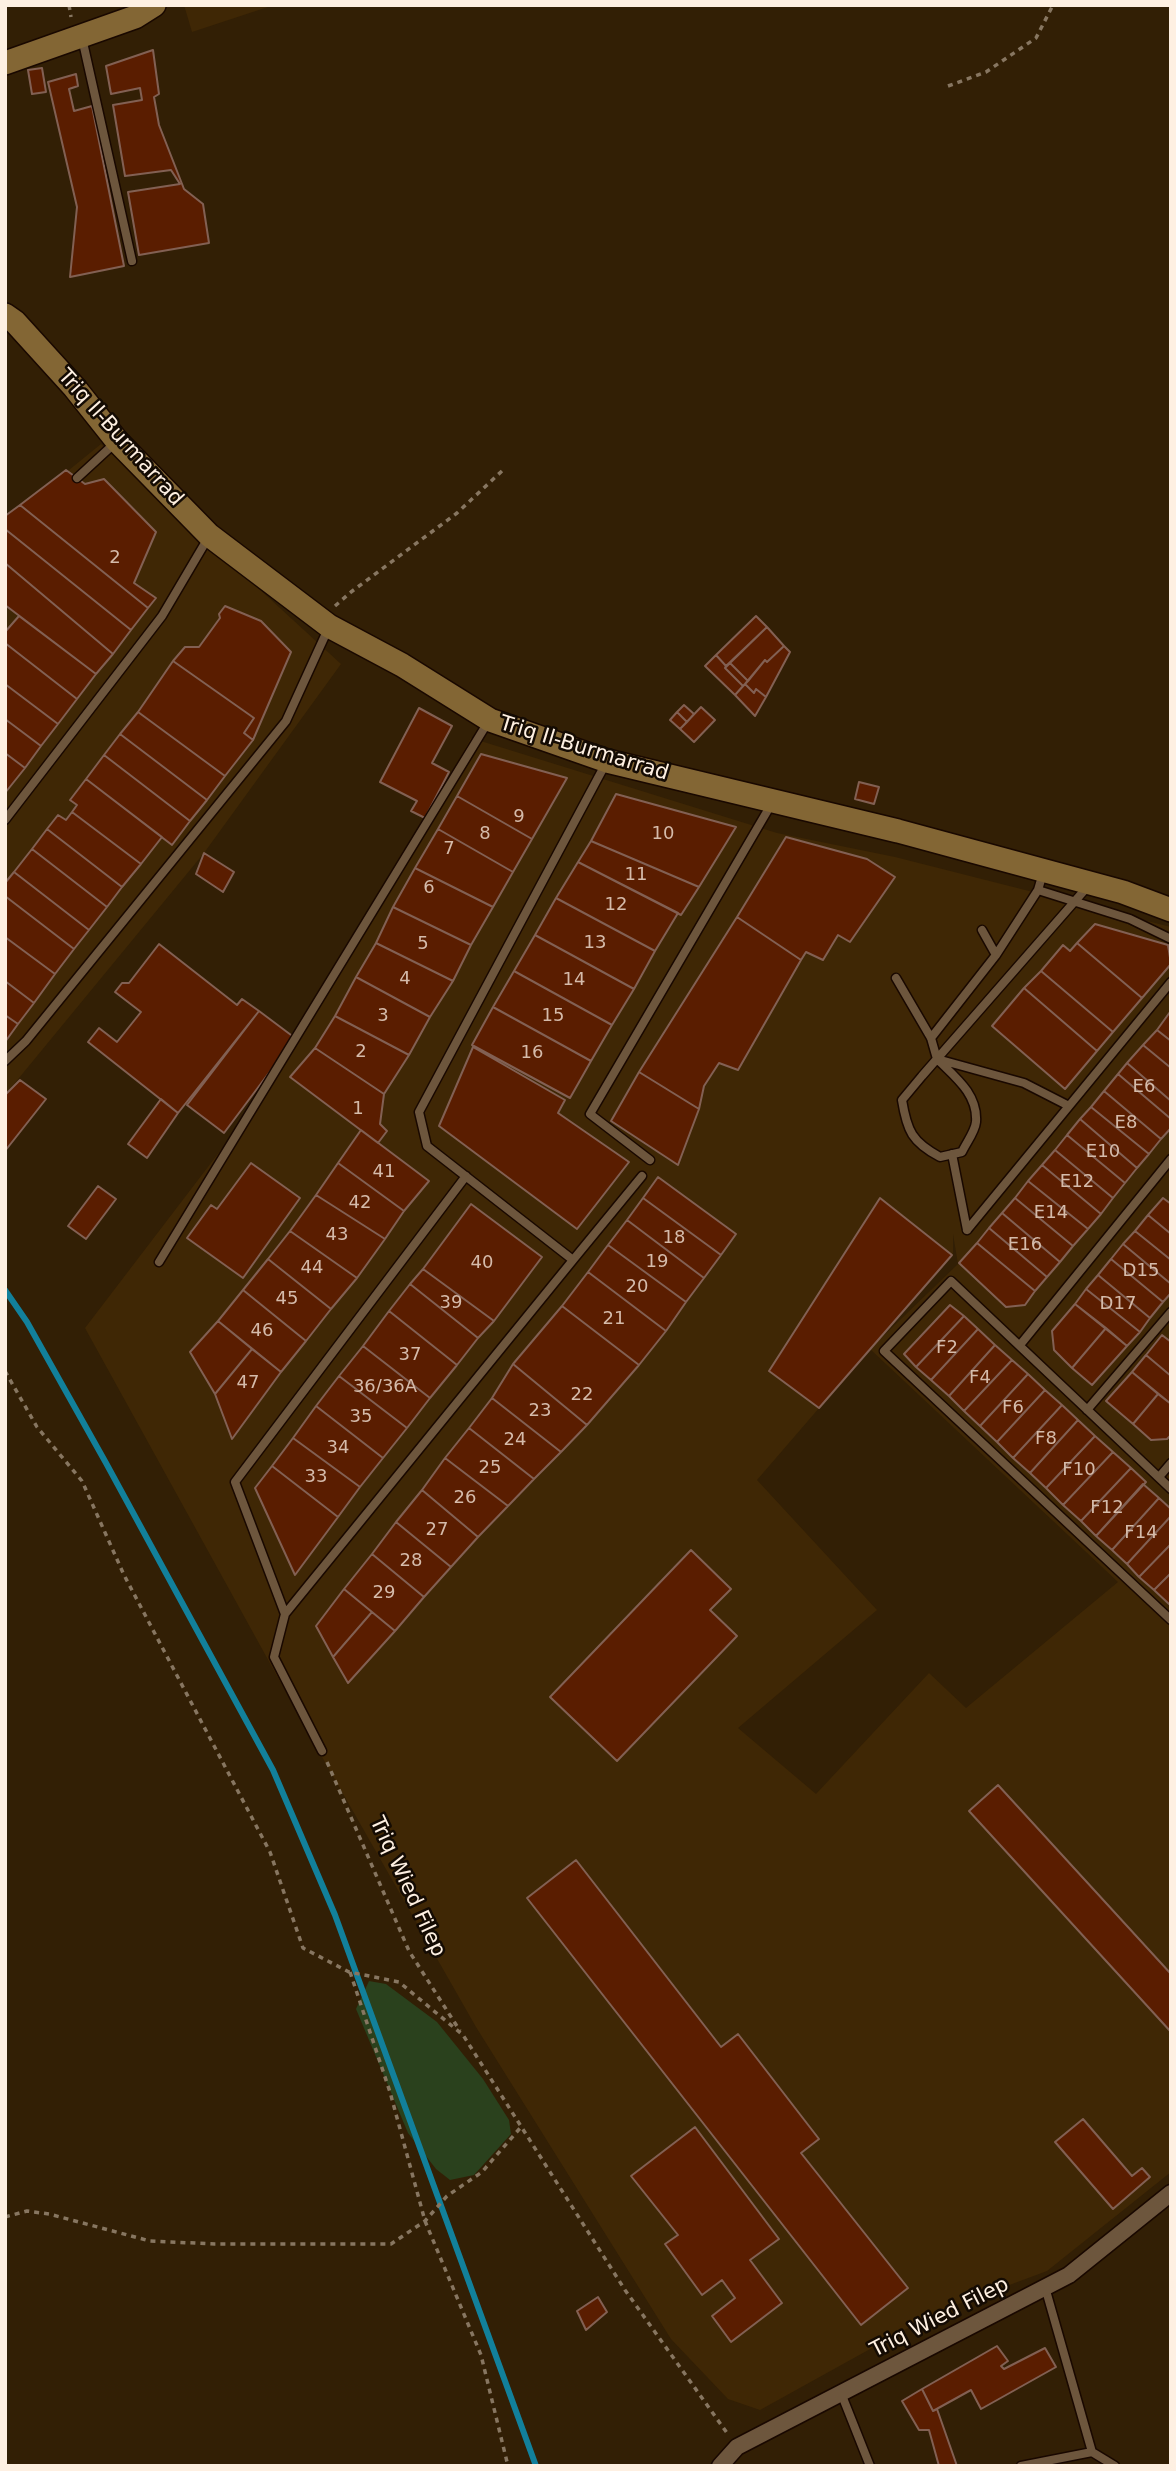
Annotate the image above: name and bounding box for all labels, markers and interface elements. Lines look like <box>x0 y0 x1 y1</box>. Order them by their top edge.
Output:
street label: Triq Il-Burmarrad <box>52 364 188 512</box>
house number: 2 <box>109 547 121 569</box>
street label: Triq Il-Burmarrad <box>496 711 672 787</box>
house number: 9 <box>513 806 525 828</box>
house number: 8 <box>479 823 491 845</box>
house number: 10 <box>652 823 674 845</box>
house number: 7 <box>443 838 455 860</box>
house number: 11 <box>625 864 647 886</box>
house number: 6 <box>423 877 435 899</box>
house number: 12 <box>605 894 627 916</box>
house number: 13 <box>584 932 606 954</box>
house number: 5 <box>417 933 429 955</box>
house number: 4 <box>399 968 411 990</box>
house number: 14 <box>563 969 585 991</box>
house number: 3 <box>377 1005 389 1027</box>
house number: 15 <box>542 1005 564 1027</box>
house number: 2 <box>355 1041 367 1063</box>
house number: 16 <box>521 1042 543 1064</box>
house number: E6 <box>1133 1076 1155 1098</box>
house number: 1 <box>352 1098 364 1120</box>
house number: E8 <box>1115 1112 1137 1134</box>
house number: E10 <box>1086 1141 1120 1163</box>
house number: 41 <box>373 1161 395 1183</box>
house number: E12 <box>1060 1171 1094 1193</box>
house number: 42 <box>349 1192 371 1214</box>
house number: E14 <box>1034 1202 1068 1224</box>
house number: 43 <box>326 1224 348 1246</box>
house number: 18 <box>663 1227 685 1249</box>
house number: E16 <box>1008 1234 1042 1256</box>
house number: 19 <box>646 1251 668 1273</box>
house number: 40 <box>471 1252 493 1274</box>
house number: 44 <box>301 1257 323 1279</box>
house number: D15 <box>1123 1260 1159 1282</box>
house number: 20 <box>626 1276 648 1298</box>
house number: 45 <box>276 1288 298 1310</box>
house number: 39 <box>440 1292 462 1314</box>
house number: D17 <box>1100 1293 1136 1315</box>
house number: 21 <box>603 1308 625 1330</box>
house number: 46 <box>251 1320 273 1342</box>
house number: F2 <box>936 1337 958 1359</box>
house number: 37 <box>399 1344 421 1366</box>
house number: F4 <box>969 1367 991 1389</box>
house number: 47 <box>237 1372 259 1394</box>
house number: 36/36A <box>353 1376 417 1398</box>
house number: 22 <box>571 1384 593 1406</box>
house number: F6 <box>1002 1397 1024 1419</box>
house number: 23 <box>529 1400 551 1422</box>
house number: 35 <box>350 1406 372 1428</box>
house number: F8 <box>1035 1428 1057 1450</box>
house number: 24 <box>504 1429 526 1451</box>
house number: 34 <box>327 1437 349 1459</box>
house number: 25 <box>479 1457 501 1479</box>
house number: F10 <box>1062 1459 1096 1481</box>
house number: 33 <box>305 1466 327 1488</box>
house number: 26 <box>454 1487 476 1509</box>
house number: F12 <box>1090 1497 1124 1519</box>
house number: 27 <box>426 1519 448 1541</box>
house number: F14 <box>1124 1522 1158 1544</box>
house number: 28 <box>400 1550 422 1572</box>
house number: 29 <box>373 1582 395 1604</box>
street label: Triq Wied Filep <box>364 1813 450 1961</box>
street label: Triq Wied Filep <box>867 2272 1013 2364</box>

